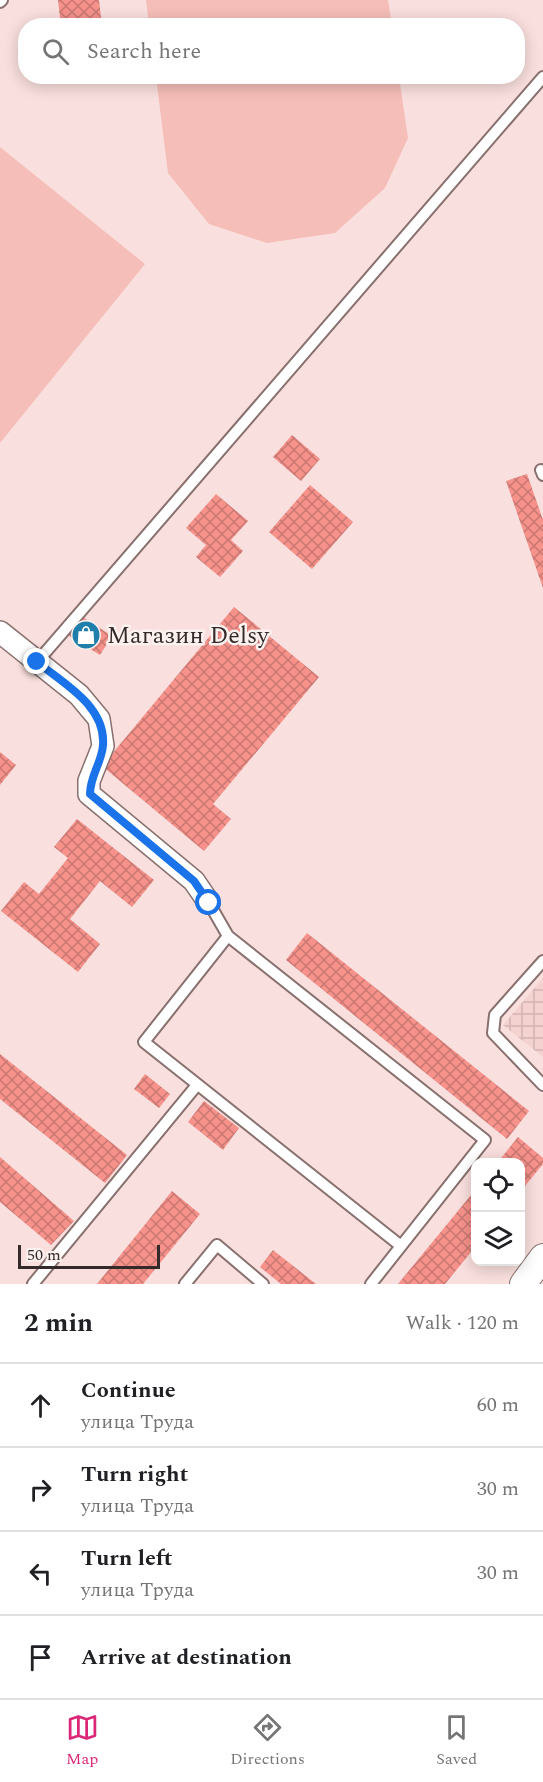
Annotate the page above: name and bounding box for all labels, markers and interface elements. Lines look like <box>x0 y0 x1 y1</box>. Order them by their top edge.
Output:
search box <box>18 18 525 84</box>
icon: search <box>39 35 72 68</box>
text: Search here <box>87 35 201 68</box>
place label: Магазин Delsy <box>107 618 270 654</box>
shop icon: Магазин Delsy <box>70 619 102 651</box>
route end <box>23 648 49 674</box>
route start <box>195 889 221 915</box>
map controls <box>471 1158 525 1266</box>
button: locate <box>471 1158 525 1212</box>
button: layers <box>471 1212 525 1266</box>
scale bar <box>18 1242 160 1270</box>
text: 50 m <box>27 1243 61 1267</box>
text: 2 min <box>24 1303 93 1343</box>
text: Walk · 120 m <box>406 1308 519 1338</box>
text: Continue <box>81 1374 176 1407</box>
icon: ahead <box>24 1389 57 1422</box>
text: 60 m <box>477 1390 519 1420</box>
text: улица Труда <box>81 1407 194 1437</box>
text: Turn right <box>81 1458 188 1491</box>
icon: right <box>24 1473 57 1506</box>
text: 30 m <box>477 1474 519 1504</box>
text: улица Труда <box>81 1491 194 1521</box>
text: Turn left <box>81 1542 173 1575</box>
icon: left <box>24 1557 57 1590</box>
text: 30 m <box>477 1558 519 1588</box>
text: улица Труда <box>81 1575 194 1605</box>
icon: arrive <box>24 1641 57 1674</box>
text: Arrive at destination <box>81 1641 292 1674</box>
tab: Map <box>66 1711 99 1771</box>
tab: Directions <box>230 1711 305 1771</box>
tab: Saved <box>436 1711 477 1771</box>

